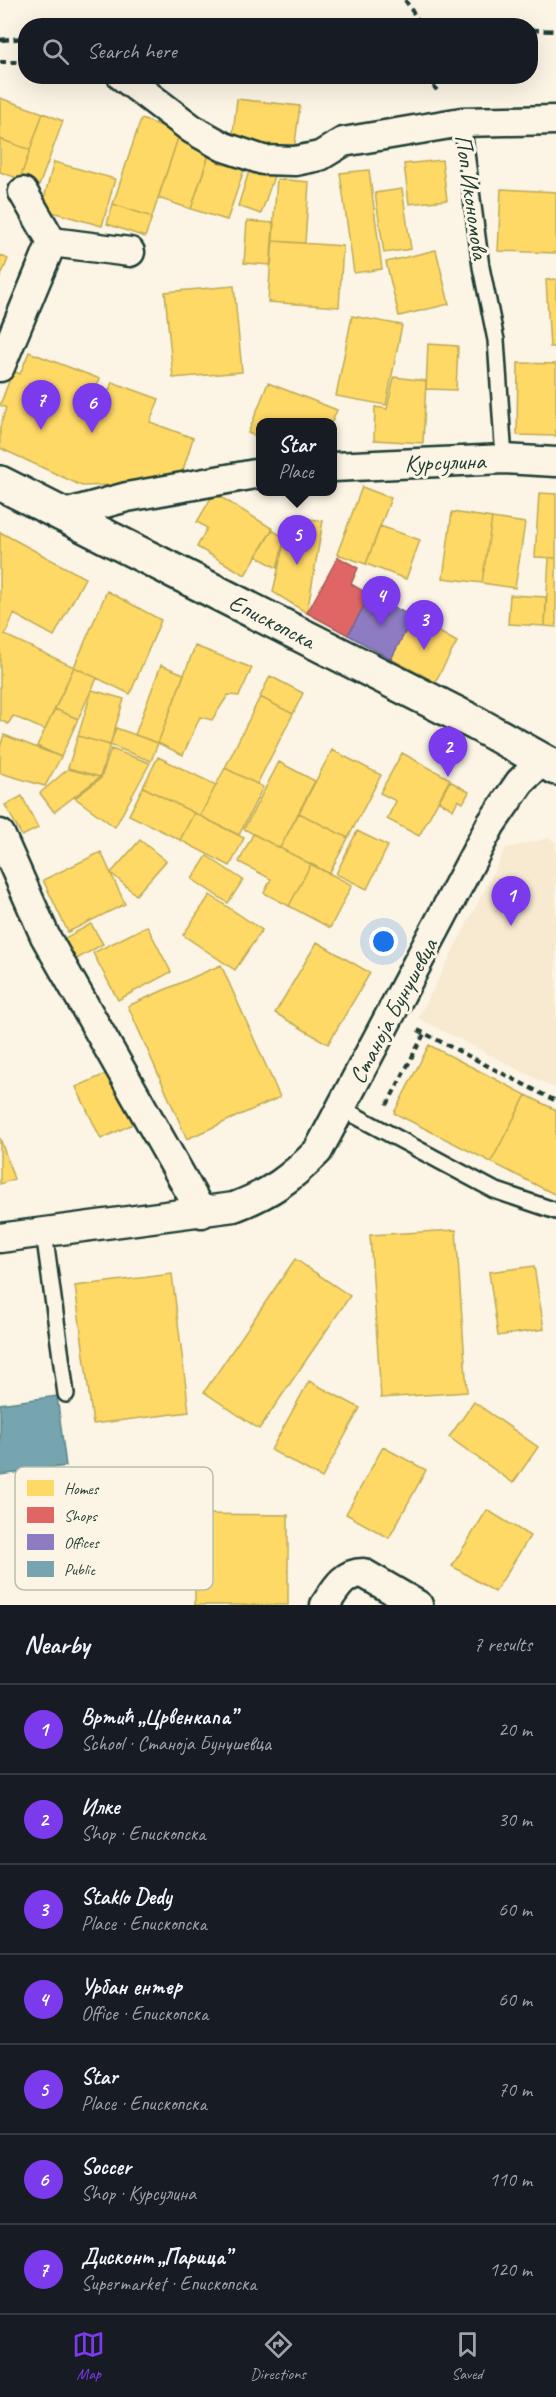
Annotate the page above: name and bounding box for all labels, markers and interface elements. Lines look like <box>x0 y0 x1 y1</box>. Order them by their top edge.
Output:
search box <box>18 18 538 84</box>
icon: search <box>39 35 72 68</box>
text: Search here <box>87 37 177 65</box>
street label: Поп Икономова <box>448 133 496 263</box>
pin: 7 <box>22 380 60 430</box>
pin: 6 <box>72 384 112 433</box>
popup <box>256 418 337 496</box>
text: Star <box>278 431 315 459</box>
street label: Курсулина <box>404 446 488 478</box>
text: Place <box>278 459 313 484</box>
pin: 5 <box>278 516 316 565</box>
pin: 4 <box>362 576 400 626</box>
street label: Епископска <box>224 587 322 656</box>
pin: 3 <box>404 600 444 650</box>
pin: 2 <box>428 728 468 777</box>
pin: 1 <box>492 876 530 926</box>
your location <box>369 927 398 956</box>
street label: Станоја Бунушевца <box>342 932 445 1089</box>
legend <box>15 1467 213 1590</box>
text: Homes <box>64 1479 100 1499</box>
text: Shops <box>64 1506 98 1526</box>
text: Offices <box>64 1533 100 1553</box>
text: Public <box>64 1560 96 1580</box>
text: Nearby <box>24 1628 89 1661</box>
text: 7 results <box>473 1632 532 1657</box>
text: Вртић „Црвенкапа” <box>81 1703 236 1731</box>
text: 1 <box>39 1717 48 1742</box>
text: 20 m <box>498 1717 532 1742</box>
text: School · Станоја Бунушевца <box>81 1731 271 1756</box>
text: Илке <box>81 1793 119 1821</box>
text: 2 <box>39 1807 48 1832</box>
text: 30 m <box>498 1807 532 1832</box>
text: Shop · Епископска <box>81 1821 206 1846</box>
text: Staklo Dedy <box>81 1883 171 1911</box>
text: 3 <box>39 1897 48 1922</box>
text: 60 m <box>498 1897 532 1922</box>
text: Place · Епископска <box>81 1911 207 1936</box>
text: Урбан ентер <box>81 1973 182 2001</box>
text: 4 <box>39 1987 48 2012</box>
text: 60 m <box>498 1987 532 2012</box>
text: Office · Епископска <box>81 2001 208 2026</box>
text: Star <box>81 2063 117 2091</box>
text: 5 <box>39 2077 48 2102</box>
text: 70 m <box>498 2077 532 2102</box>
text: Place · Епископска <box>81 2091 207 2116</box>
text: Soccer <box>81 2153 131 2181</box>
text: 6 <box>39 2167 48 2192</box>
text: 110 m <box>489 2167 532 2192</box>
text: Shop · Курсулина <box>81 2181 196 2206</box>
text: Дисконт „Парица” <box>81 2243 230 2271</box>
text: 7 <box>39 2257 48 2282</box>
text: 120 m <box>489 2257 532 2282</box>
text: Supermarket · Епископска <box>81 2271 256 2296</box>
tab: Map <box>72 2328 105 2384</box>
tab: Directions <box>250 2328 306 2384</box>
tab: Saved <box>451 2328 484 2384</box>

